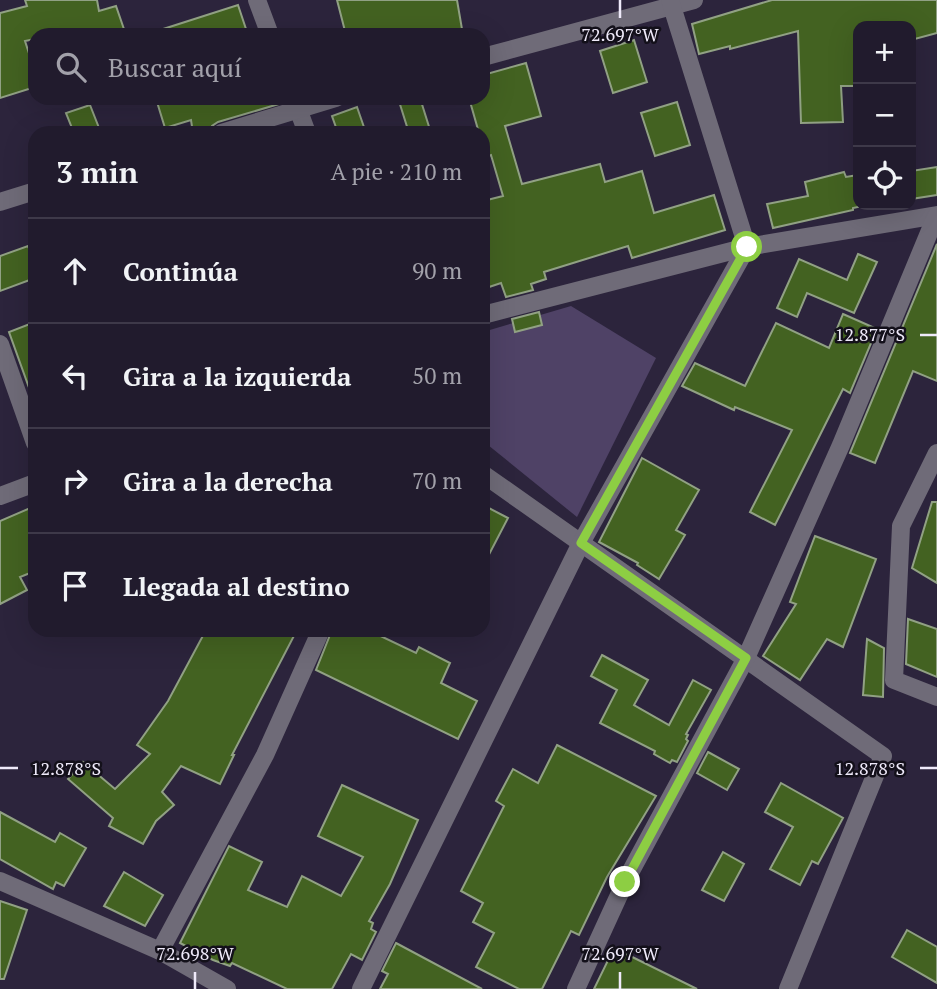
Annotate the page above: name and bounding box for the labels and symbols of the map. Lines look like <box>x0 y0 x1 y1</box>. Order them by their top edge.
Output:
text: 72.697°W <box>581 22 659 46</box>
route start <box>731 231 762 262</box>
text: 12.877°S <box>835 322 905 346</box>
text: 12.878°S <box>31 756 101 780</box>
text: 12.878°S <box>835 756 905 780</box>
route end <box>609 866 640 897</box>
text: 72.698°W <box>156 941 234 965</box>
text: 72.697°W <box>581 941 659 965</box>

